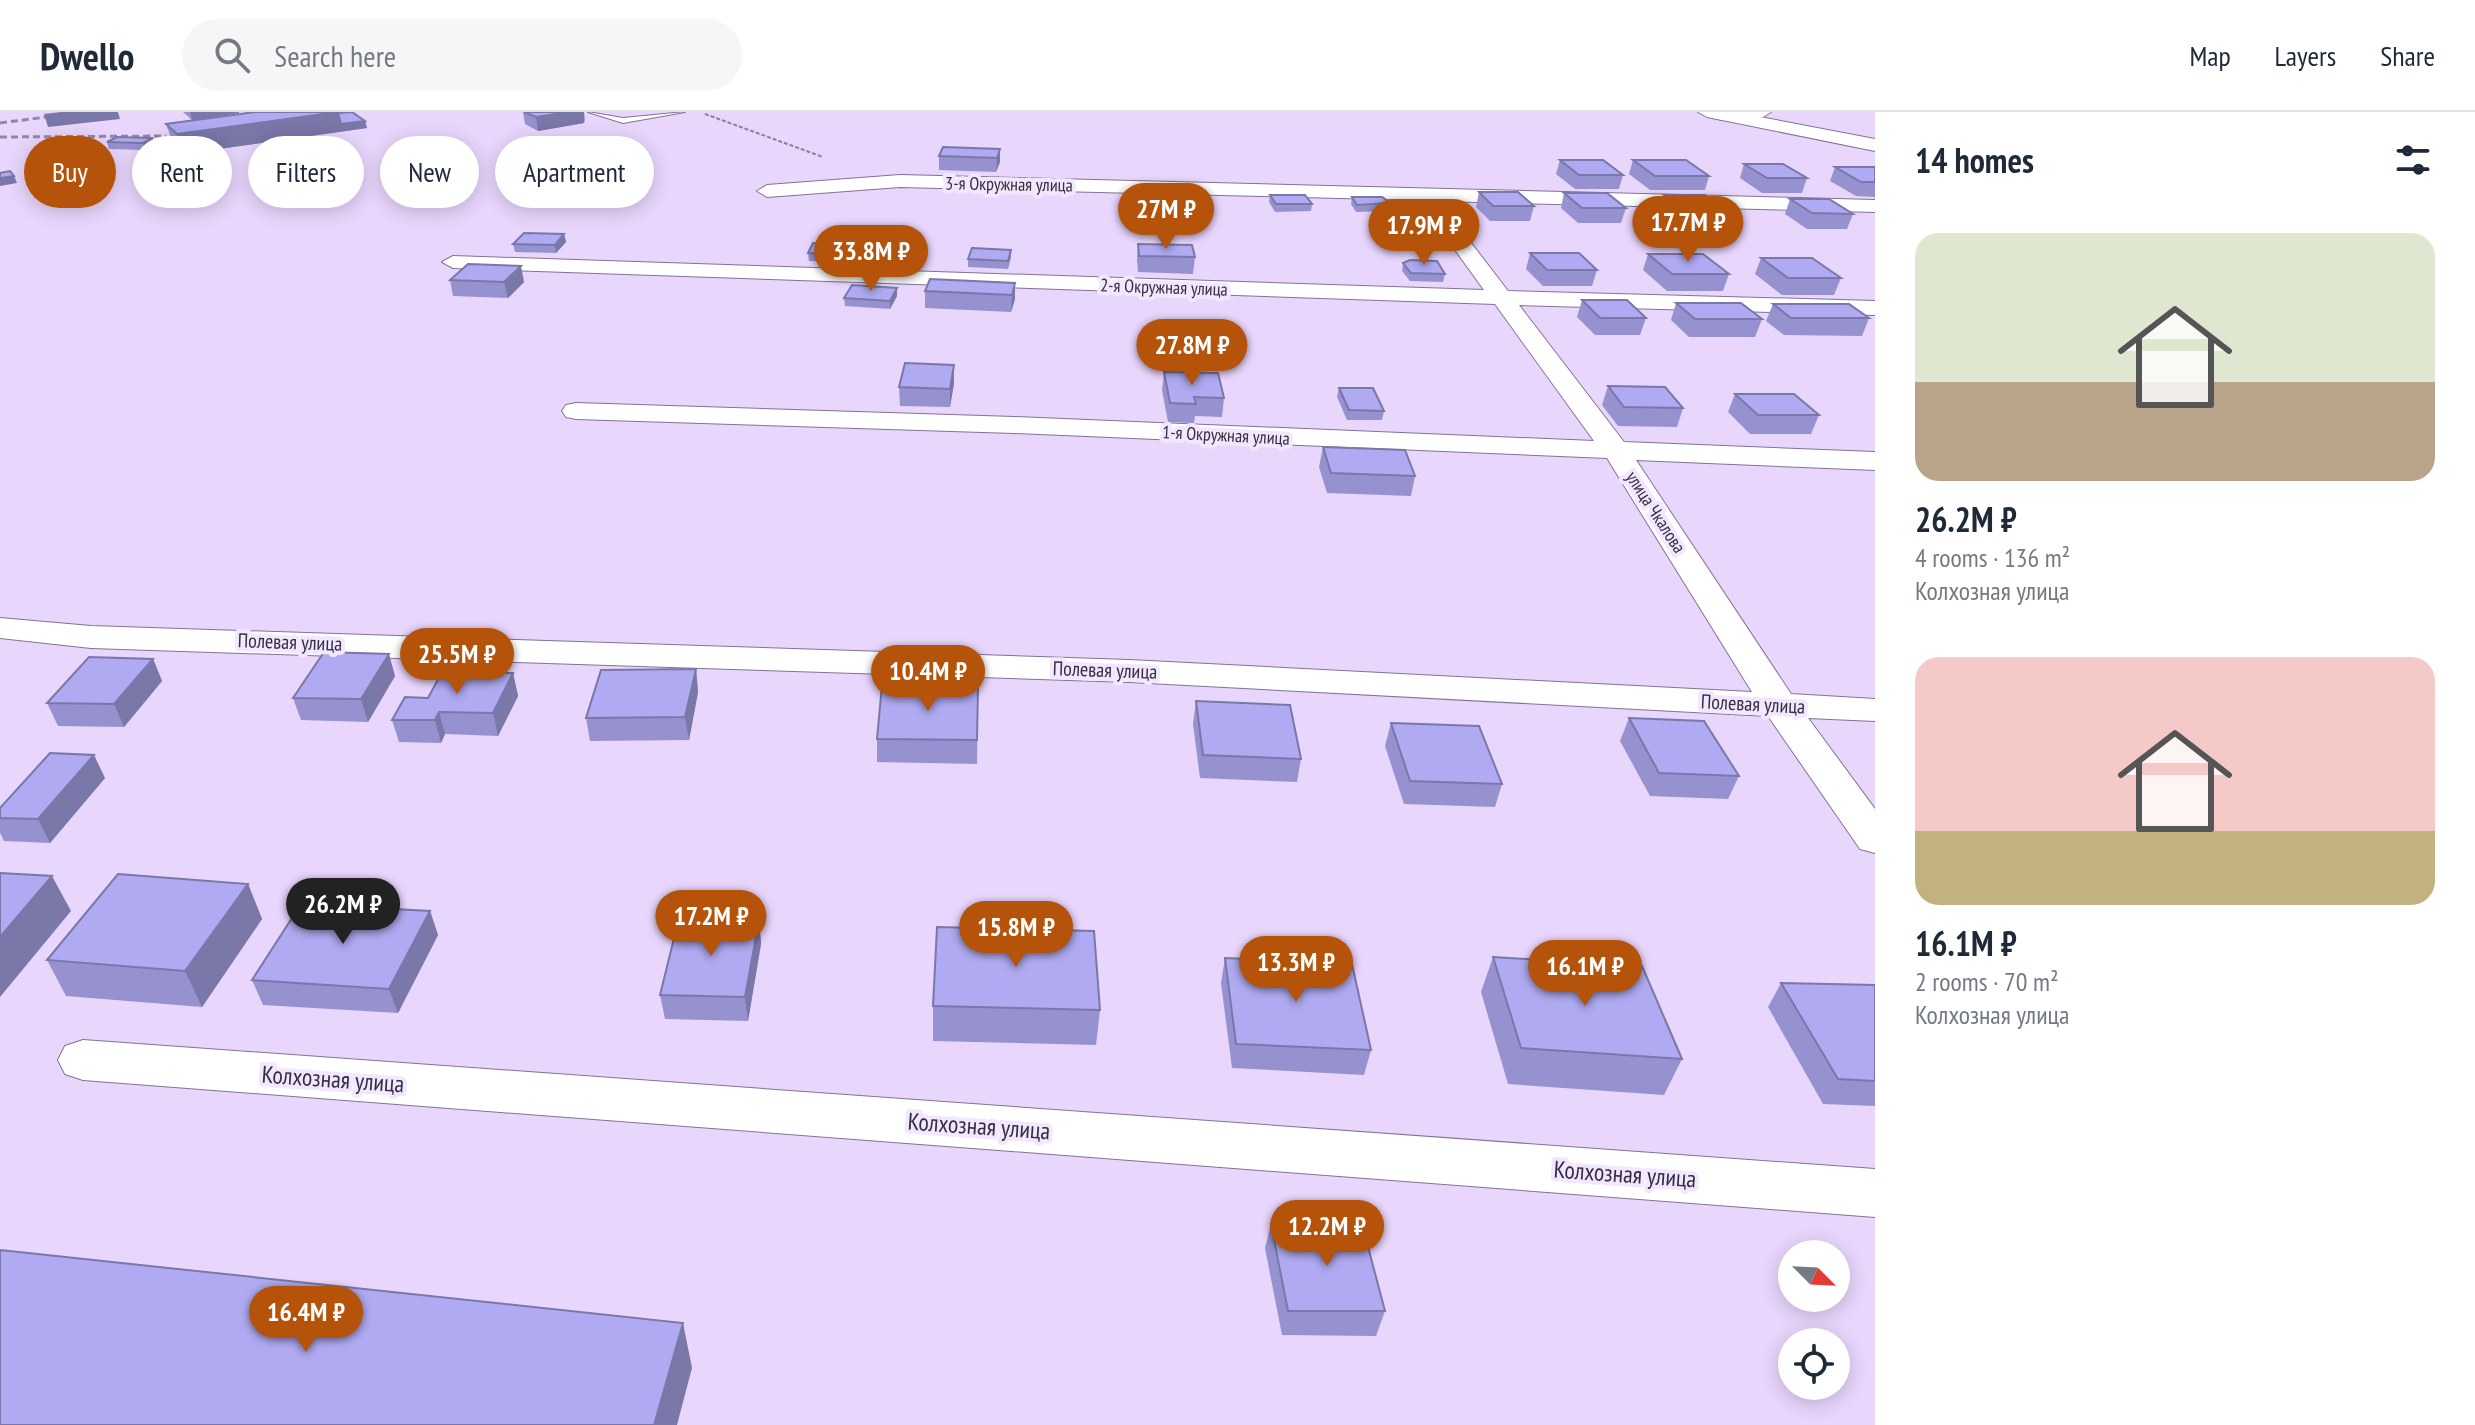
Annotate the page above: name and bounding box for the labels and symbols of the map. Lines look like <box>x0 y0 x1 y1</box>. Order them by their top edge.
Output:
street label: 3-я Окружная улица <box>945 171 1073 197</box>
pin: 27M ₽ <box>1110 183 1222 251</box>
pin: 17.7M ₽ <box>1614 196 1762 264</box>
pin: 17.9M ₽ <box>1350 199 1498 267</box>
pin: 33.8M ₽ <box>797 225 945 293</box>
street label: 2-я Окружная улица <box>1100 273 1228 301</box>
pin: 27.8M ₽ <box>1118 319 1266 387</box>
street label: 1-я Окружная улица <box>1162 420 1290 450</box>
street label: улица Чкалова <box>1621 467 1691 557</box>
street label: Полевая улица <box>237 627 343 657</box>
pin: 25.5M ₽ <box>383 628 531 696</box>
pin: 10.4M ₽ <box>854 645 1002 713</box>
street label: Полевая улица <box>1052 655 1158 685</box>
street label: Полевая улица <box>1700 688 1806 720</box>
pin: 26.2M ₽ <box>269 878 417 946</box>
pin: 17.2M ₽ <box>637 890 785 958</box>
pin: 15.8M ₽ <box>942 901 1090 969</box>
pin: 13.3M ₽ <box>1222 936 1370 1004</box>
pin: 16.1M ₽ <box>1511 940 1659 1008</box>
street label: Колхозная улица <box>261 1059 405 1099</box>
street label: Колхозная улица <box>907 1106 1051 1146</box>
street label: Колхозная улица <box>1553 1154 1697 1194</box>
pin: 12.2M ₽ <box>1253 1200 1401 1268</box>
north arrow <box>1778 1240 1850 1312</box>
pin: 16.4M ₽ <box>232 1286 380 1354</box>

